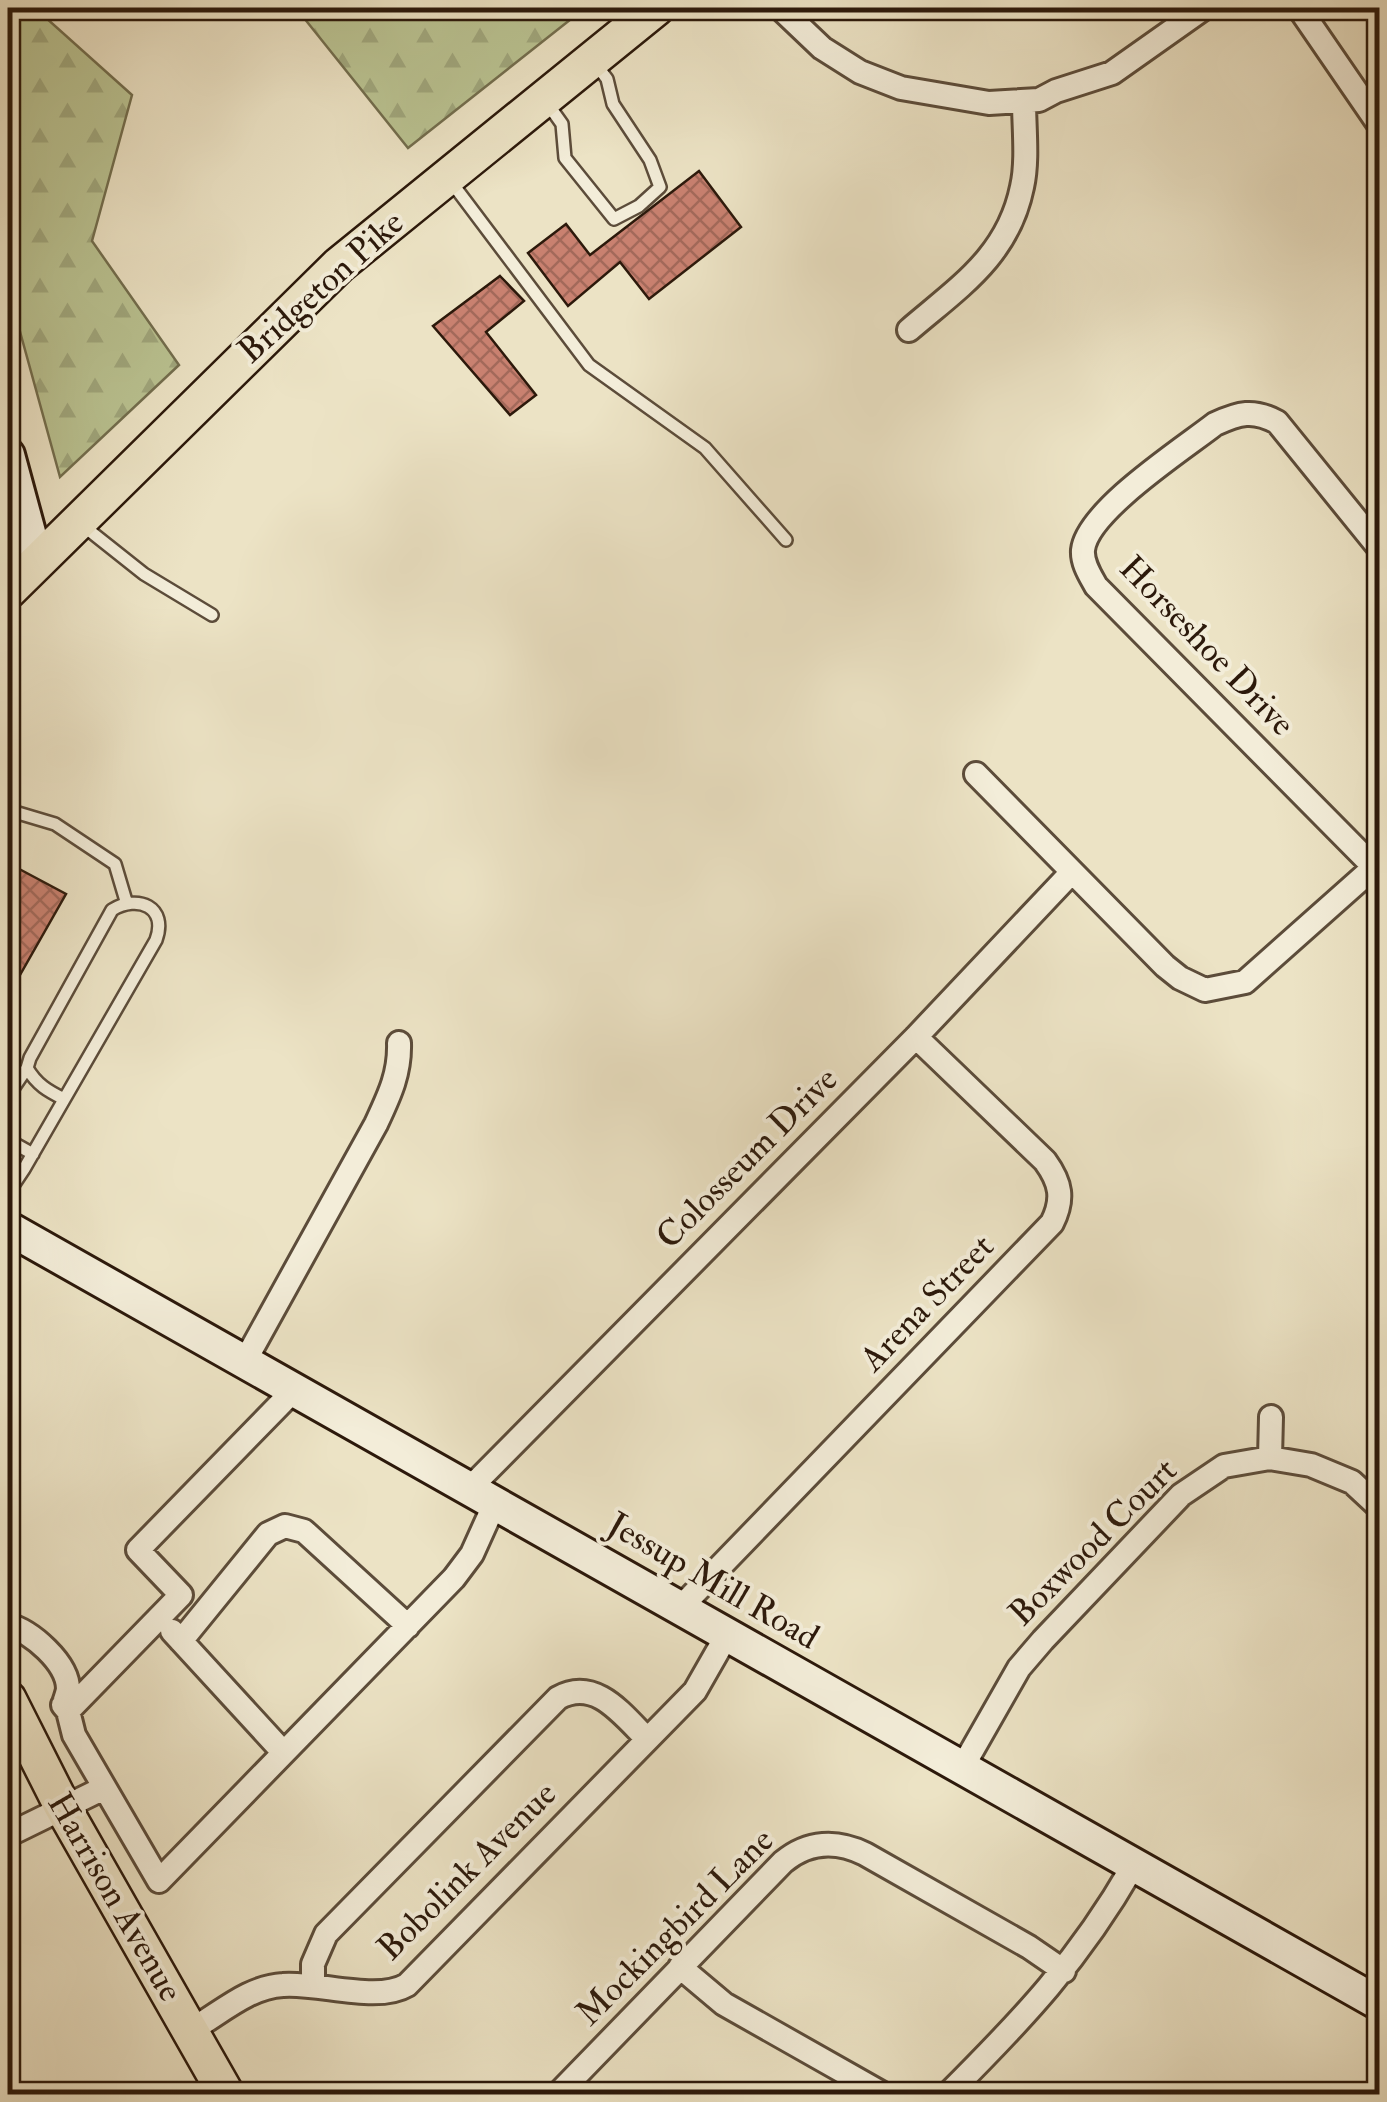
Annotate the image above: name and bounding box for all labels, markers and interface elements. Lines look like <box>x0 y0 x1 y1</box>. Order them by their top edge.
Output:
street label: Bridgeton Pike <box>229 201 413 373</box>
street label: Horseshoe Drive <box>1110 547 1304 745</box>
street label: Colosseum Drive <box>647 1058 847 1258</box>
street label: Arena Street <box>850 1225 1003 1382</box>
street label: Boxwood Court <box>1000 1449 1186 1635</box>
street label: Jessup Mill Road <box>599 1502 827 1659</box>
street label: Bobolink Avenue <box>368 1772 566 1970</box>
street label: Harrison Avenue <box>37 1785 193 2009</box>
street label: Mockingbird Lane <box>567 1819 783 2035</box>

